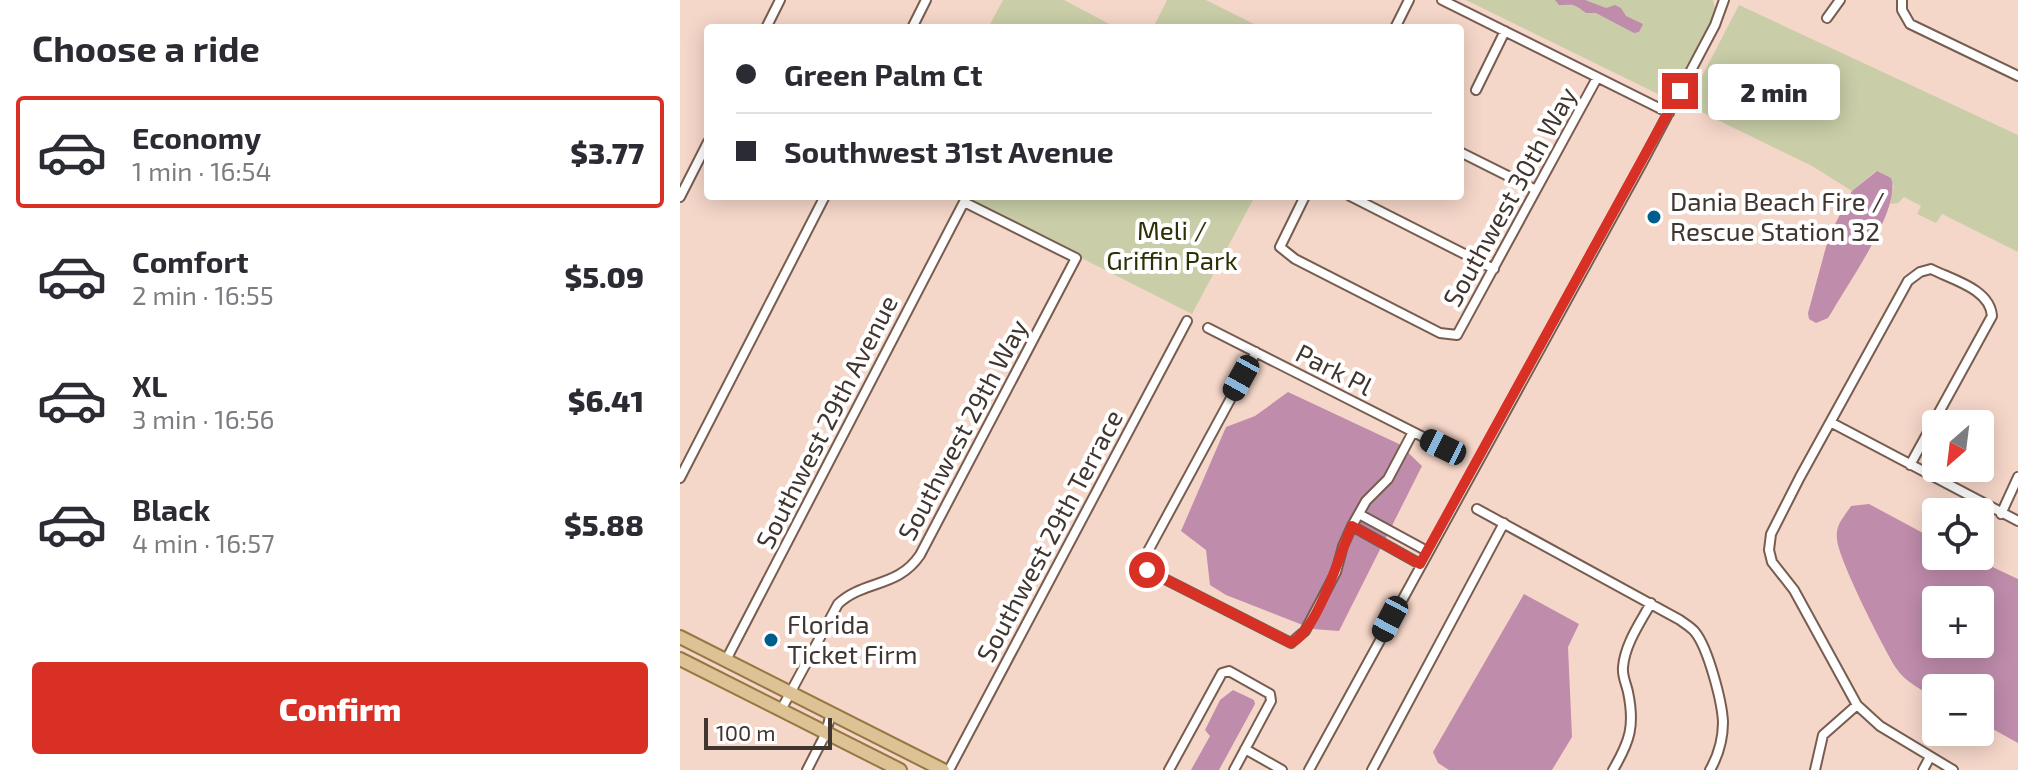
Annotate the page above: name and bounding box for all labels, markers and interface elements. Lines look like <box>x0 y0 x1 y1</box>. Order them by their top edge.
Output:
text: Choose a ride <box>32 26 260 69</box>
text: Green Palm Ct <box>784 56 982 92</box>
callout: 2 min <box>1708 63 1840 119</box>
route end <box>1662 73 1698 109</box>
text: 2 min <box>1740 76 1808 107</box>
street label: Southwest 30th Way <box>1435 81 1582 312</box>
icon: car <box>36 116 108 188</box>
text: Economy <box>132 119 261 155</box>
text: Southwest 31st Avenue <box>784 133 1114 169</box>
text: $3.77 <box>570 134 644 170</box>
text: 1 min · 16:54 <box>132 155 272 186</box>
place label: Dania Beach Fire / Rescue Station 32 <box>1670 185 1885 246</box>
marker: Dania Beach Fire / Rescue Station 32 <box>1645 208 1663 226</box>
park label: Meli / Griffin Park <box>1106 214 1238 275</box>
icon: car <box>36 240 108 312</box>
text: Comfort <box>132 243 249 279</box>
text: $5.09 <box>565 258 644 294</box>
text: 2 min · 16:55 <box>132 279 274 310</box>
street label: Southwest 29th Avenue <box>748 289 903 553</box>
street label: Southwest 29th Way <box>890 313 1033 545</box>
street label: Park Pl <box>1291 336 1378 401</box>
car <box>1219 351 1263 405</box>
icon: car <box>36 364 108 436</box>
text: XL <box>132 367 167 403</box>
text: $6.41 <box>568 382 644 418</box>
text: 3 min · 16:56 <box>132 403 274 434</box>
street label: Southwest 29th Terrace <box>969 404 1128 667</box>
north arrow <box>1922 410 1994 482</box>
map controls <box>1922 410 1994 746</box>
car <box>1416 426 1470 468</box>
icon: car <box>36 488 108 560</box>
text: Black <box>132 491 210 527</box>
button: locate <box>1922 498 1994 570</box>
text: $5.88 <box>564 506 644 542</box>
text: 4 min · 16:57 <box>132 527 274 558</box>
route start <box>1129 552 1165 588</box>
button: + <box>1922 586 1994 658</box>
car <box>1368 592 1412 646</box>
place label: Florida Ticket Firm <box>787 608 917 669</box>
marker: Florida Ticket Firm <box>762 631 780 649</box>
button: Confirm <box>32 662 648 754</box>
button: − <box>1922 674 1994 746</box>
scale bar <box>704 714 832 750</box>
text: 100 m <box>716 719 775 745</box>

